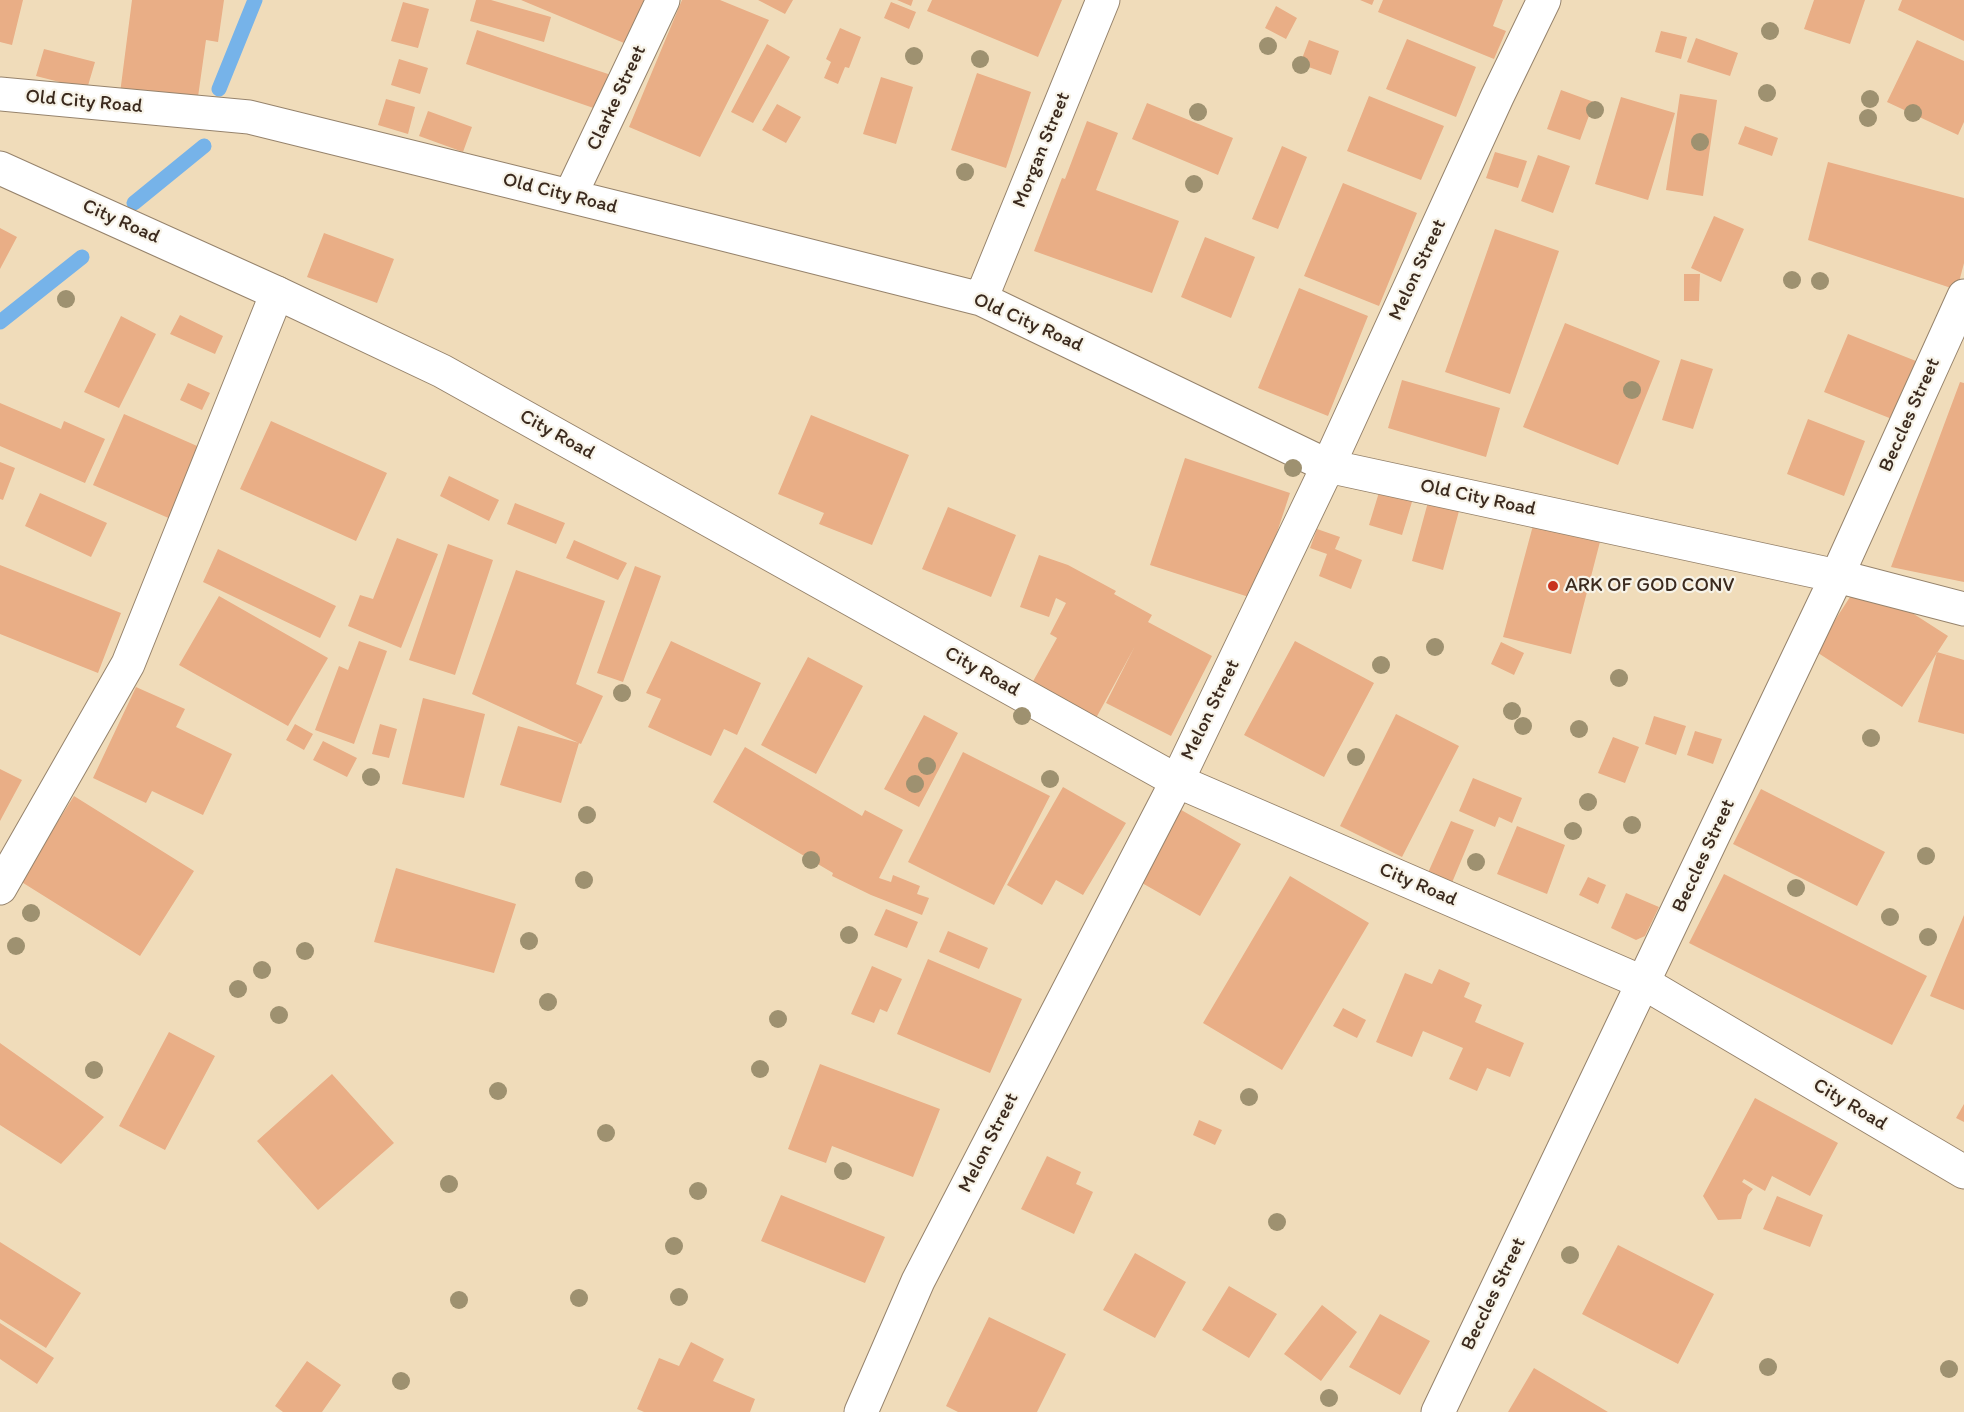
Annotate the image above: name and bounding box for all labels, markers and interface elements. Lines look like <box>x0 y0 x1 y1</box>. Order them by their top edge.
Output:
street label: Clarke Street <box>582 41 652 155</box>
street label: Old City Road <box>24 85 144 119</box>
street label: Morgan Street <box>1008 89 1076 211</box>
street label: Old City Road <box>500 168 620 220</box>
street label: City Road <box>78 194 164 250</box>
street label: Melon Street <box>1384 215 1452 325</box>
street label: Old City Road <box>969 288 1087 358</box>
street label: Beccles Street <box>1874 354 1946 476</box>
street label: City Road <box>515 405 599 465</box>
street label: Old City Road <box>1418 474 1538 522</box>
place label: ARK OF GOD CONV <box>1565 574 1734 598</box>
marker: ARK OF GOD CONV <box>1546 579 1560 593</box>
street label: City Road <box>940 642 1024 702</box>
street label: Melon Street <box>1176 656 1246 764</box>
street label: Beccles Street <box>1667 795 1741 917</box>
street label: City Road <box>1375 858 1461 912</box>
street label: City Road <box>1808 1073 1892 1137</box>
street label: Melon Street <box>954 1089 1024 1197</box>
street label: Beccles Street <box>1456 1234 1532 1354</box>

